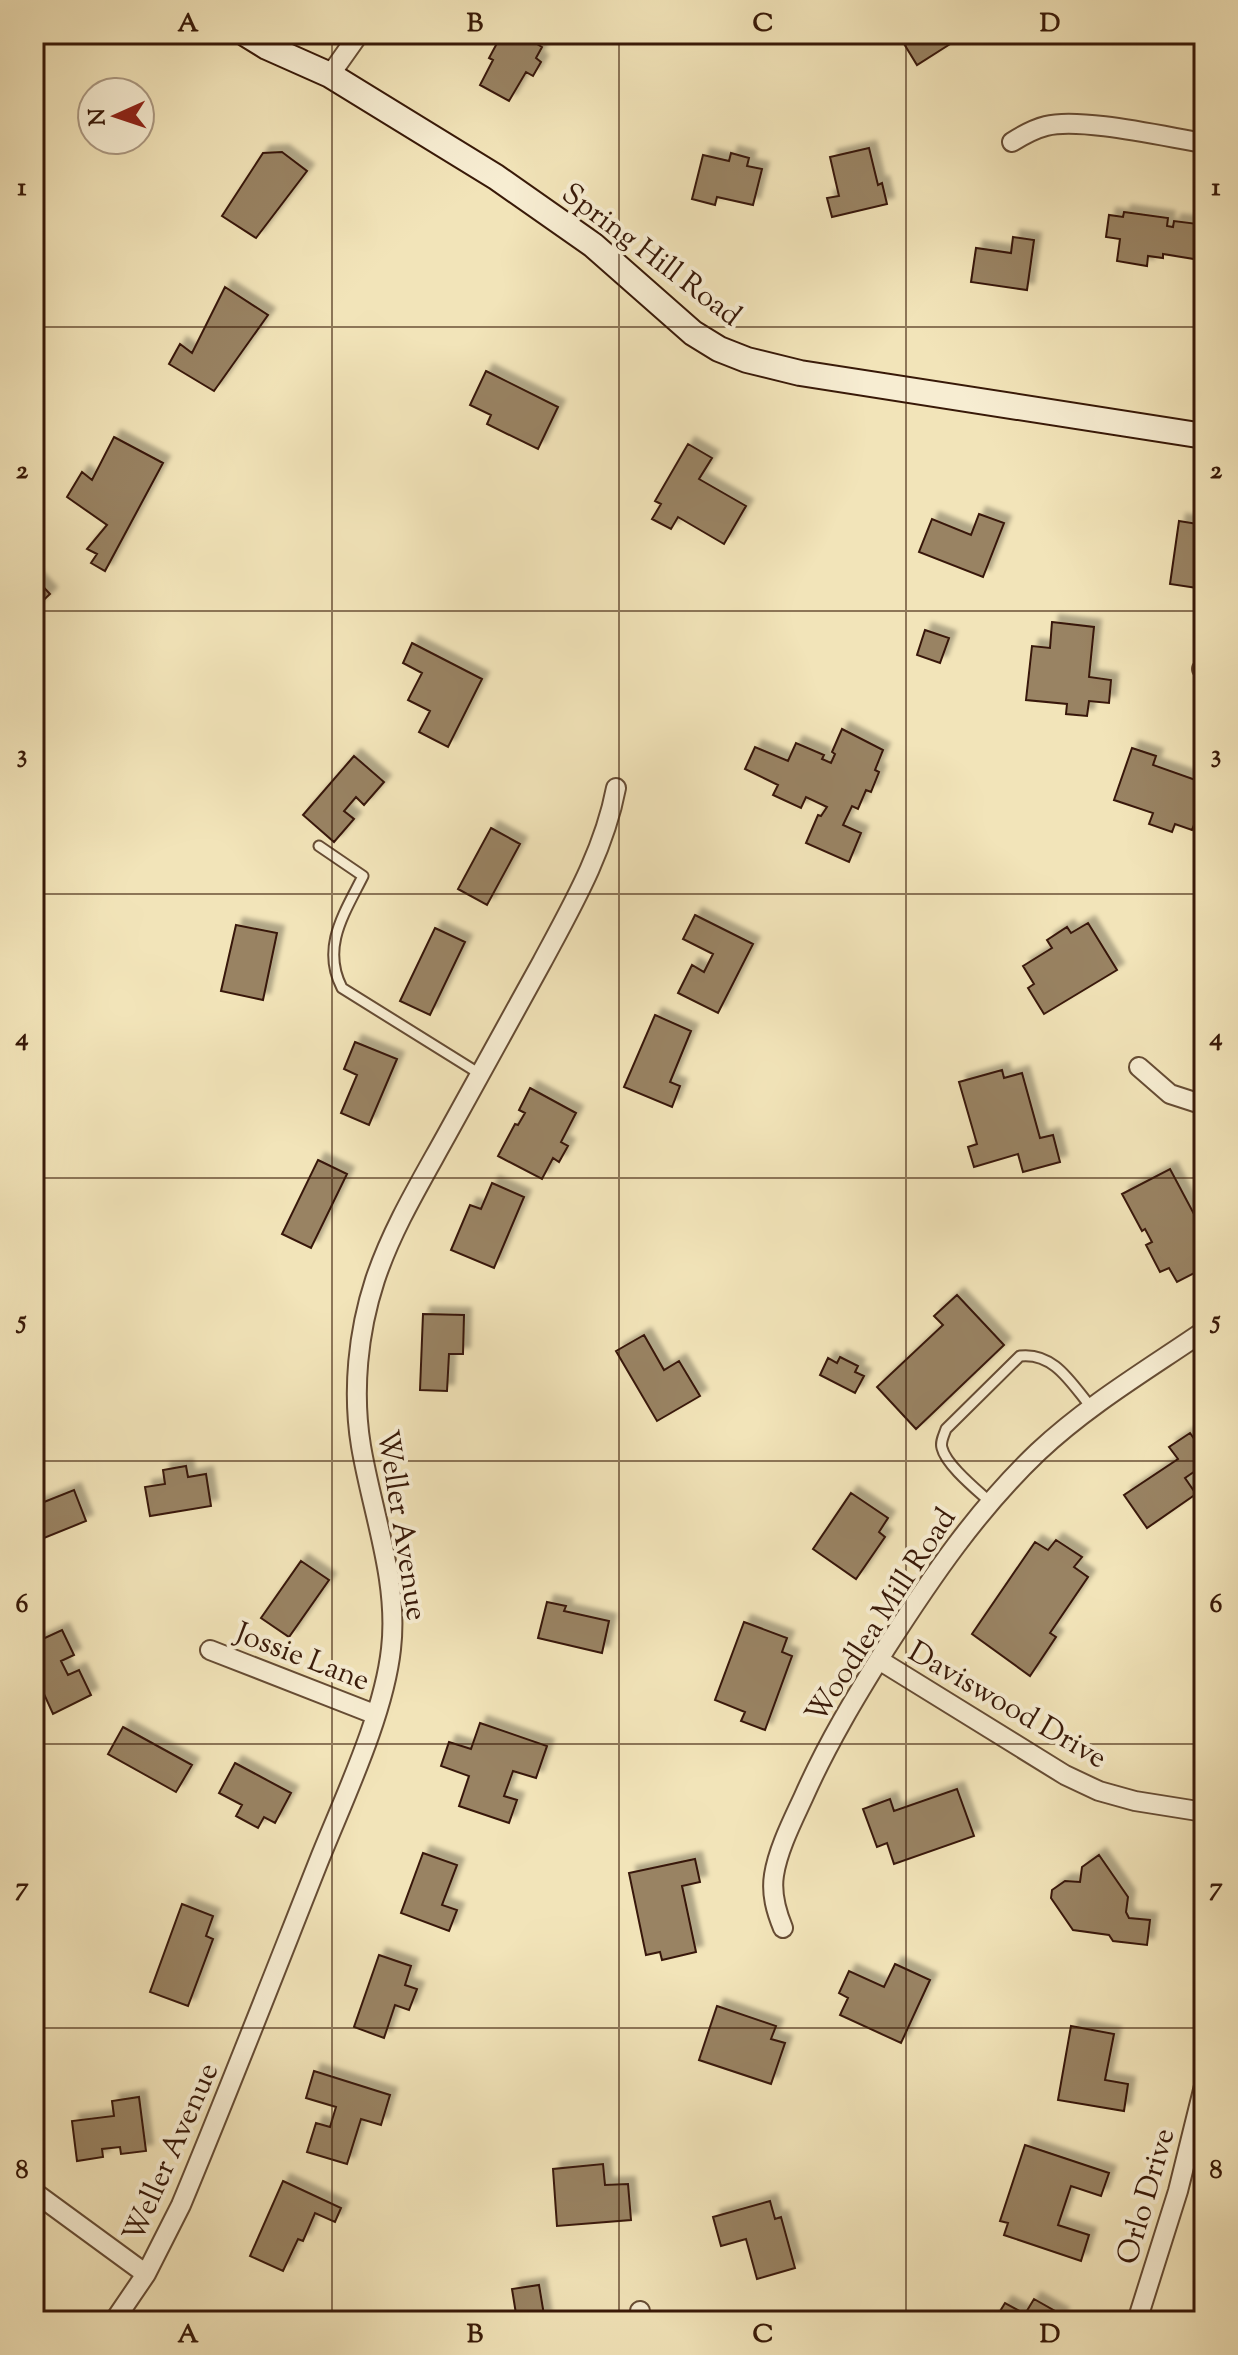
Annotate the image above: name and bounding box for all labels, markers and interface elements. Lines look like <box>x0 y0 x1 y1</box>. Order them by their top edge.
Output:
text: A <box>177 6 199 43</box>
text: B <box>467 6 484 43</box>
text: C <box>753 6 773 43</box>
text: D <box>1040 6 1060 43</box>
north arrow <box>76 76 156 156</box>
text: N <box>83 107 115 126</box>
text: 1 <box>18 170 27 207</box>
text: 1 <box>1212 170 1221 207</box>
street label: Spring Hill Road <box>551 174 750 338</box>
text: 2 <box>16 453 29 490</box>
text: 2 <box>1210 453 1223 490</box>
text: 3 <box>17 737 27 774</box>
text: 3 <box>1211 737 1221 774</box>
text: 4 <box>14 1020 29 1057</box>
text: 4 <box>1208 1020 1223 1057</box>
text: 5 <box>16 1303 27 1340</box>
text: 5 <box>1210 1303 1221 1340</box>
street label: Weller Avenue <box>364 1427 437 1624</box>
street label: Woodlea Mill Road <box>796 1500 968 1733</box>
text: 6 <box>16 1587 29 1624</box>
text: 6 <box>1210 1587 1223 1624</box>
street label: Jossie Lane <box>227 1612 376 1704</box>
street label: Daviswood Drive <box>899 1632 1114 1781</box>
text: 7 <box>15 1870 29 1907</box>
text: 7 <box>1209 1870 1223 1907</box>
street label: Weller Avenue <box>113 2056 231 2250</box>
street label: Orlo Drive <box>1107 2124 1187 2270</box>
text: 8 <box>15 2153 29 2190</box>
text: 8 <box>1209 2153 1223 2190</box>
text: A <box>177 2317 199 2354</box>
text: B <box>467 2317 484 2354</box>
text: C <box>753 2317 773 2354</box>
text: D <box>1040 2317 1060 2354</box>

